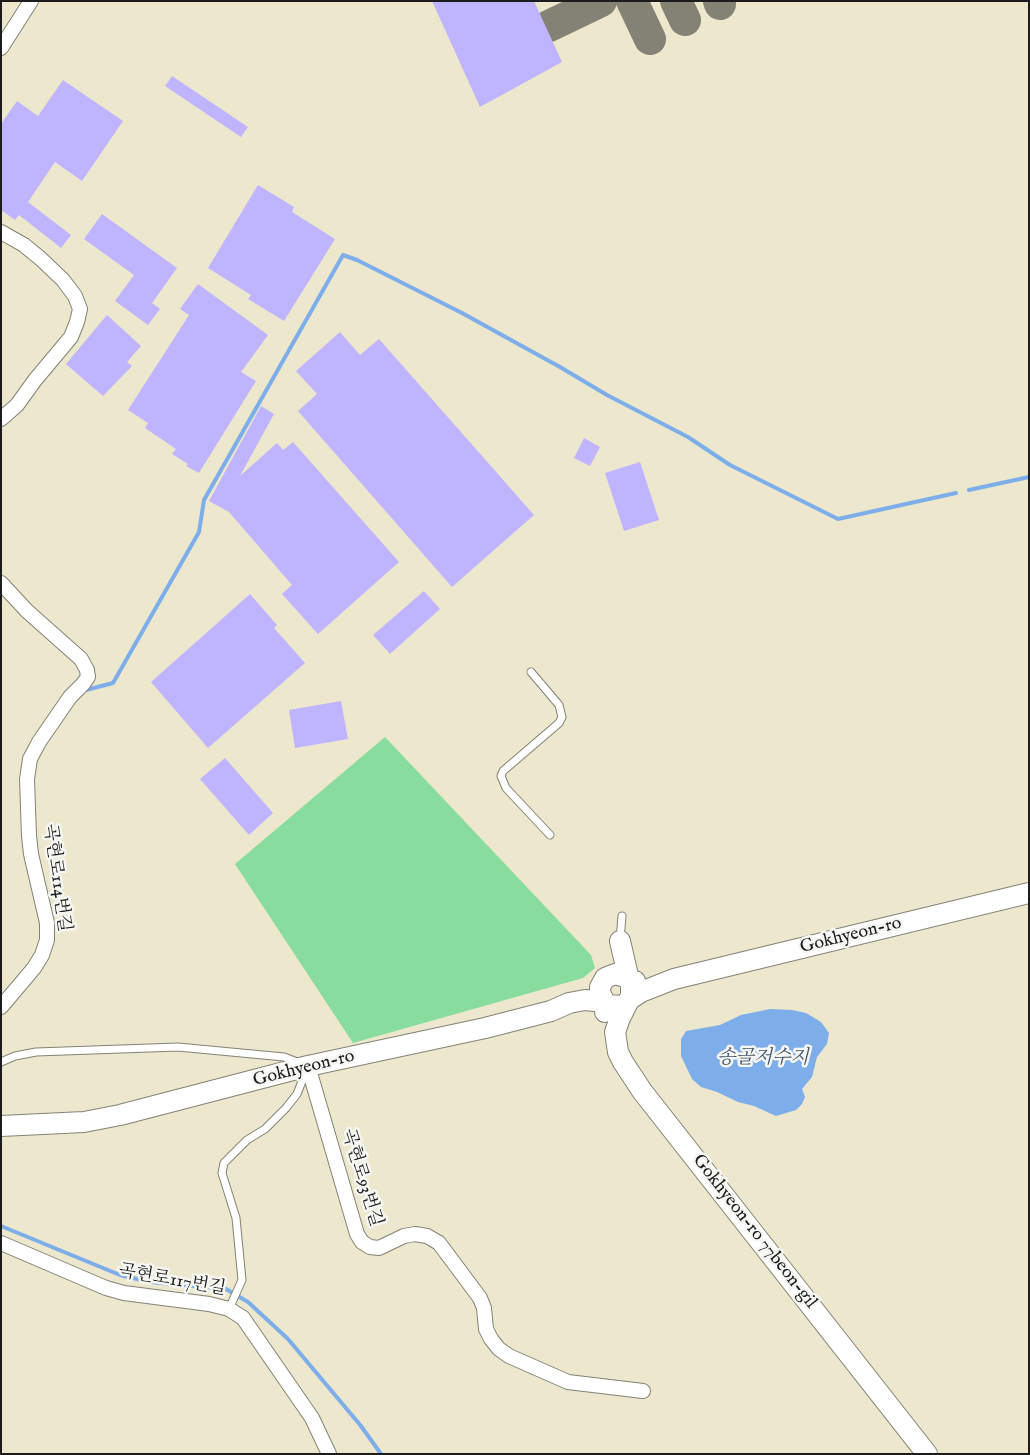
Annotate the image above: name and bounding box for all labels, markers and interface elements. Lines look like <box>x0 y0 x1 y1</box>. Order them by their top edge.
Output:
street label: 곡현로114번길 <box>38 822 74 934</box>
street label: Gokhyeon-ro <box>798 913 904 959</box>
street label: Gokhyeon-ro <box>251 1046 357 1092</box>
water label: 송골저수지 <box>717 1048 809 1070</box>
street label: 곡현로93번길 <box>336 1126 386 1230</box>
street label: Gokhyeon-ro 77beon-gil <box>687 1151 821 1313</box>
street label: 곡현로117번길 <box>117 1261 227 1301</box>

